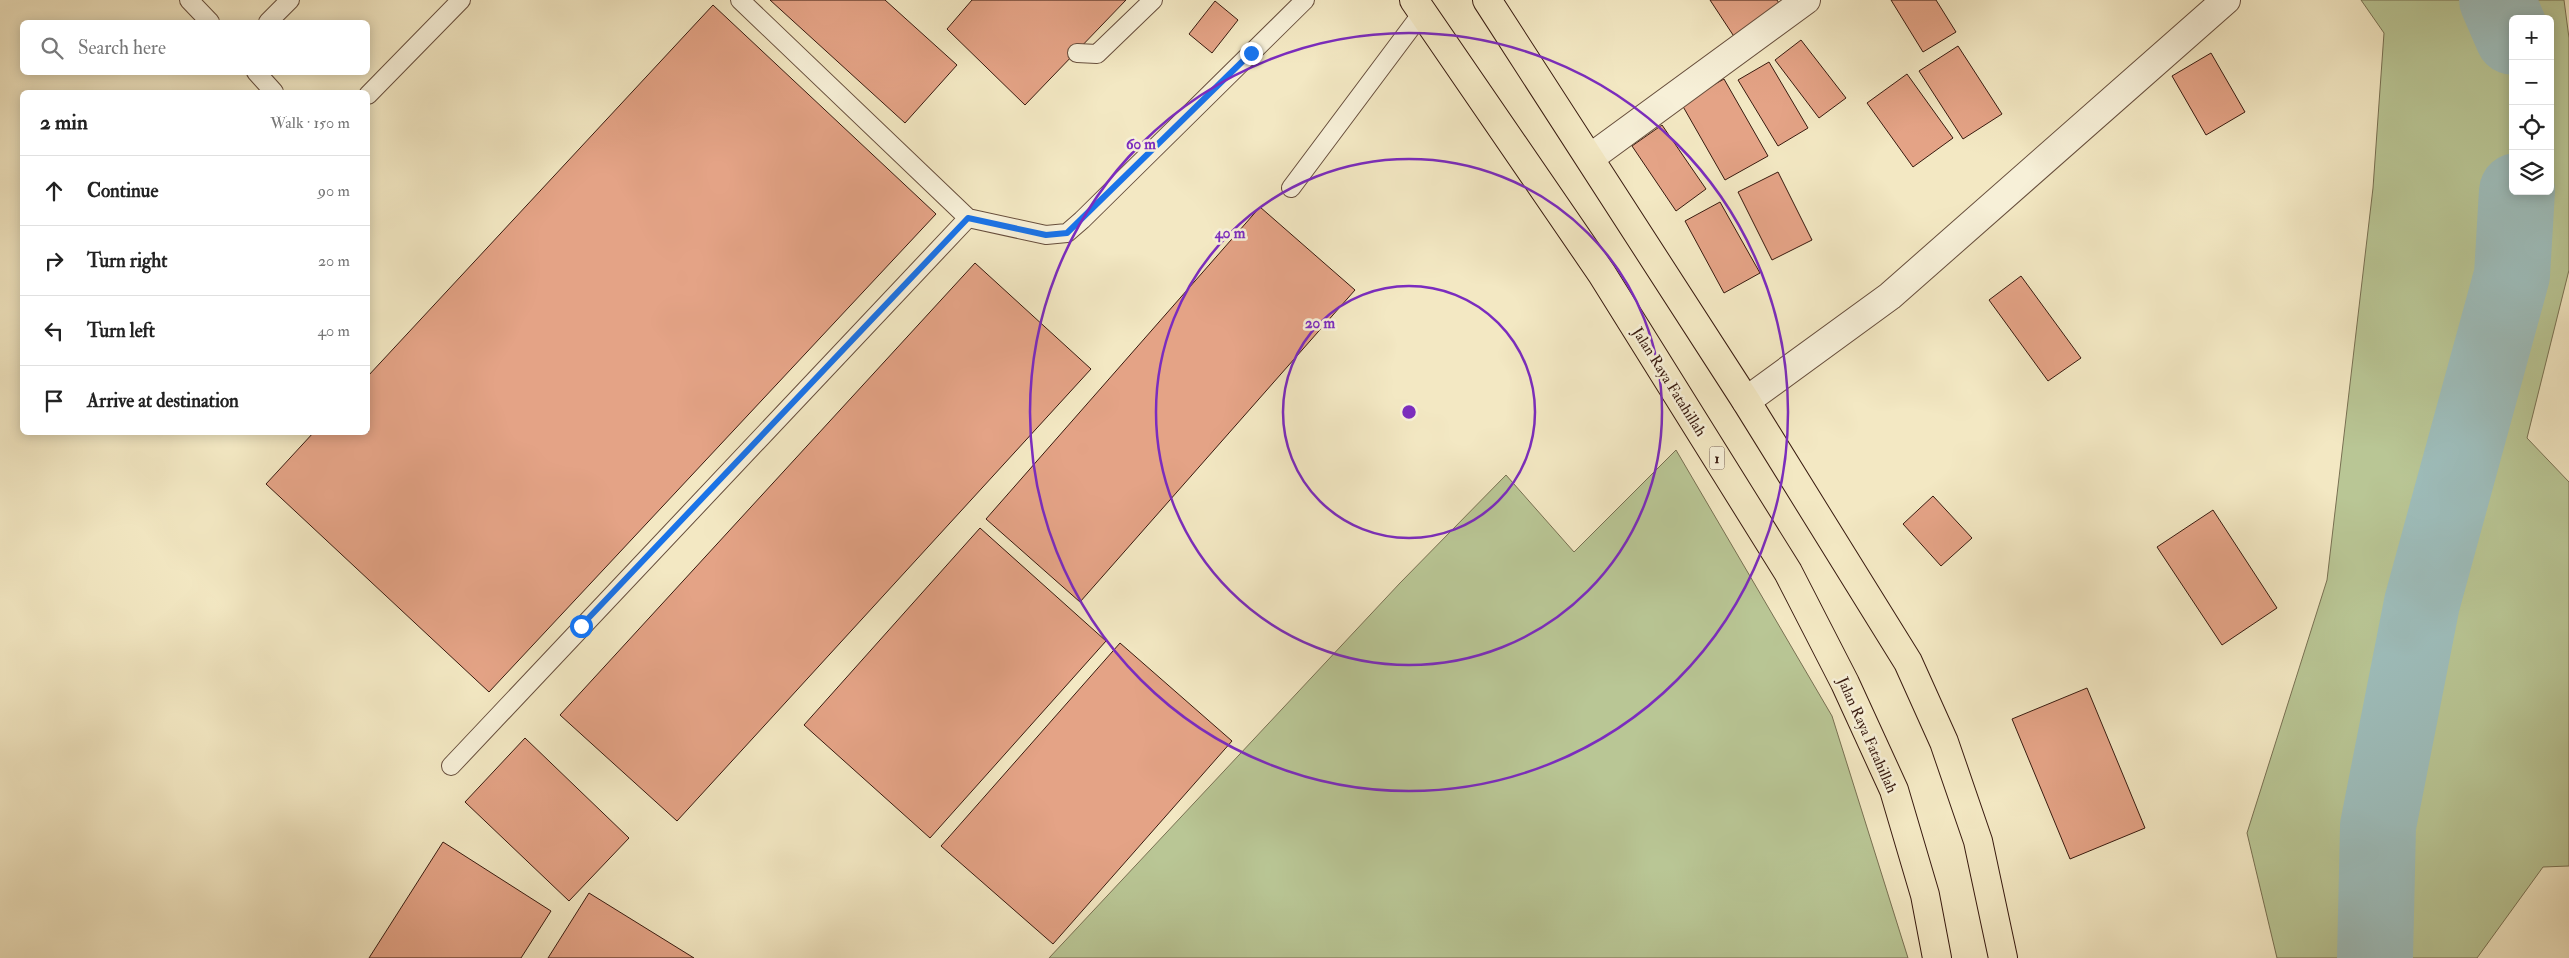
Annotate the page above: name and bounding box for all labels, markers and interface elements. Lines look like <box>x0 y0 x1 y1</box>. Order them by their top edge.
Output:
map controls <box>2509 15 2554 195</box>
button: + <box>2509 15 2554 60</box>
search box <box>20 20 370 75</box>
icon: search <box>38 34 66 62</box>
text: Search here <box>78 36 166 60</box>
route end <box>1240 42 1263 65</box>
button: − <box>2509 60 2554 105</box>
button: locate <box>2509 105 2554 150</box>
text: 2 min <box>40 109 88 136</box>
text: Walk · 150 m <box>270 113 350 133</box>
text: 60 m <box>1126 135 1156 154</box>
button: layers <box>2509 150 2554 195</box>
icon: ahead <box>40 177 68 205</box>
text: Continue <box>87 179 158 203</box>
text: 90 m <box>318 181 350 201</box>
text: 40 m <box>1214 224 1246 243</box>
icon: right <box>40 247 68 275</box>
text: Turn right <box>87 249 167 273</box>
text: 20 m <box>318 251 350 271</box>
text: 20 m <box>1305 314 1335 333</box>
icon: left <box>40 317 68 345</box>
text: Turn left <box>87 319 155 343</box>
text: 40 m <box>317 321 350 341</box>
street label: Jalan Raya Fatahillah <box>1626 323 1710 441</box>
icon: arrive <box>40 387 68 415</box>
text: Arrive at destination <box>87 389 239 413</box>
centre of rings <box>1400 403 1418 421</box>
road number: 1 <box>1710 446 1724 469</box>
route start <box>570 615 593 638</box>
street label: Jalan Raya Fatahillah <box>1832 673 1901 797</box>

